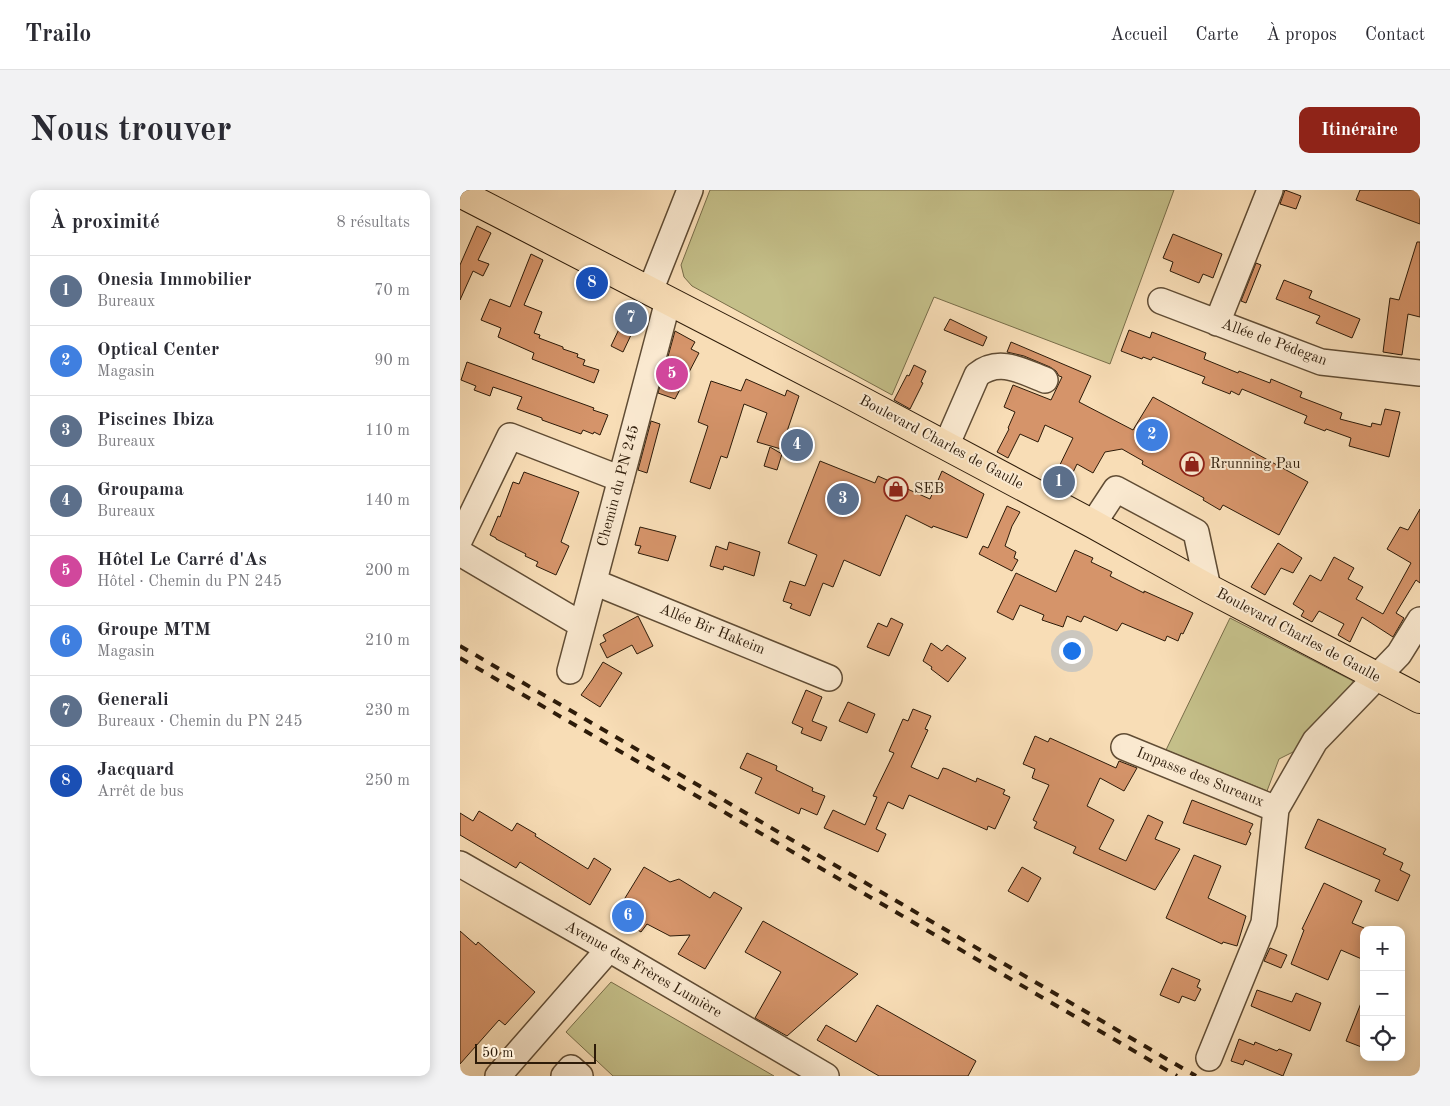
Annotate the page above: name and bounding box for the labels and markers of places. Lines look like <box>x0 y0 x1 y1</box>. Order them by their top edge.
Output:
pin: 8 <box>576 264 608 302</box>
pin: 7 <box>615 299 647 337</box>
pin: 5 <box>656 355 688 393</box>
pin: 2 <box>1136 416 1168 454</box>
pin: 4 <box>781 426 813 464</box>
shop icon: Rrunning Pau <box>1179 451 1205 477</box>
place label: Rrunning Pau <box>1210 457 1301 472</box>
pin: 1 <box>1043 463 1075 501</box>
shop icon: SEB <box>883 476 909 502</box>
pin: 3 <box>827 480 859 518</box>
place label: SEB <box>914 482 944 497</box>
pin: 6 <box>612 897 644 935</box>

